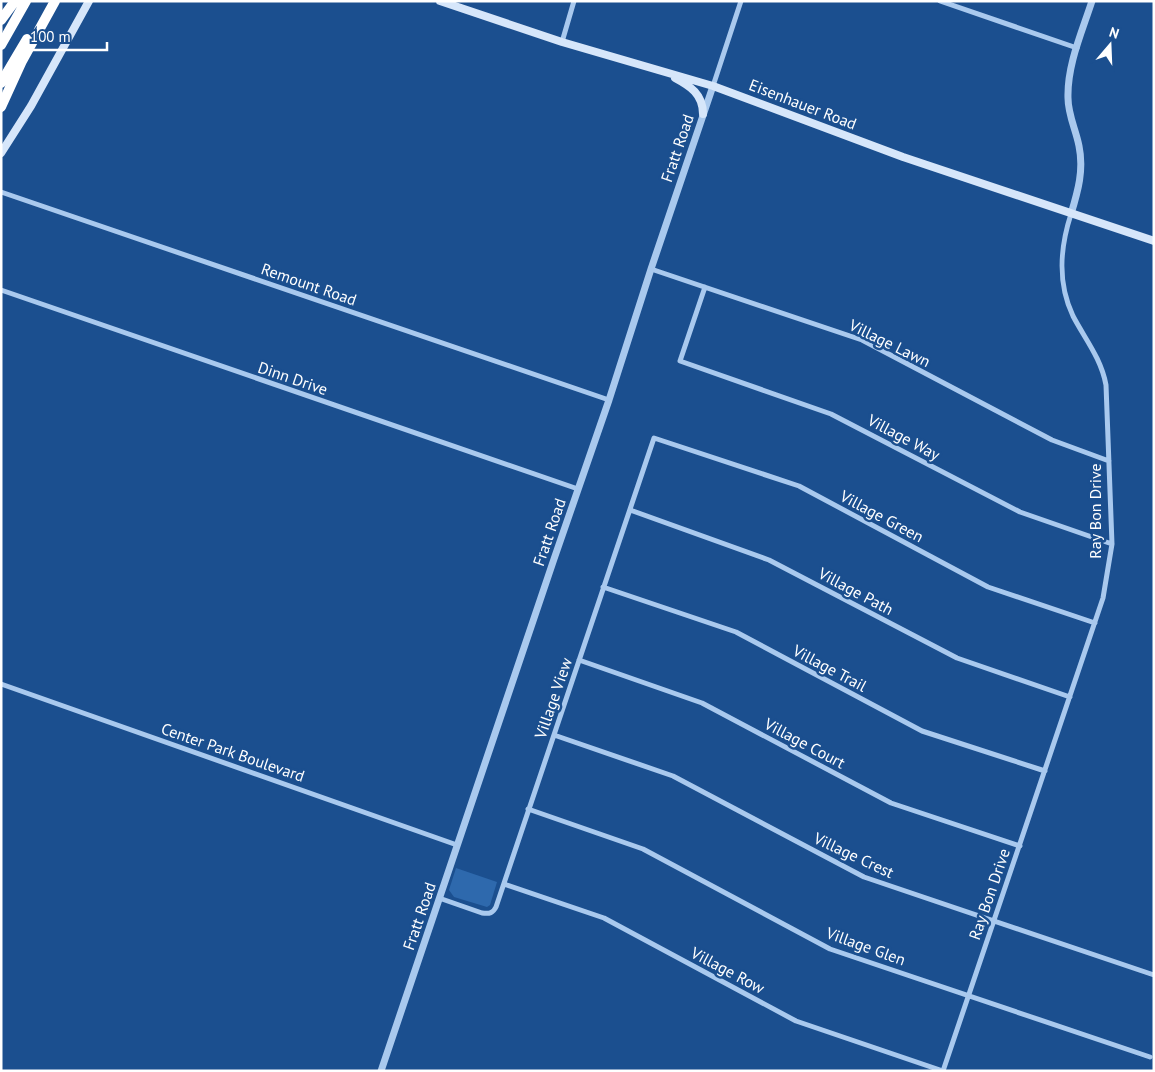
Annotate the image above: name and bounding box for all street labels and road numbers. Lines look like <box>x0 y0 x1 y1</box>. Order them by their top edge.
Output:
street label: Eisenhauer Road <box>746 74 860 134</box>
street label: Fratt Road <box>656 111 698 185</box>
street label: Remount Road <box>259 258 359 310</box>
street label: Village Lawn <box>845 314 934 371</box>
street label: Dinn Drive <box>256 357 330 399</box>
street label: Village Way <box>863 409 944 465</box>
street label: Ray Bon Drive <box>1085 463 1105 559</box>
street label: Village Green <box>836 485 927 546</box>
street label: Fratt Road <box>528 495 570 569</box>
street label: Village Path <box>814 562 897 619</box>
street label: Village Trail <box>789 640 871 696</box>
street label: Village View <box>530 655 576 742</box>
street label: Village Court <box>760 713 849 773</box>
street label: Center Park Boulevard <box>159 718 307 786</box>
street label: Village Crest <box>810 827 898 883</box>
street label: Ray Bon Drive <box>964 846 1014 942</box>
street label: Fratt Road <box>398 879 440 953</box>
street label: Village Glen <box>823 922 908 970</box>
street label: Village Row <box>687 942 768 998</box>

